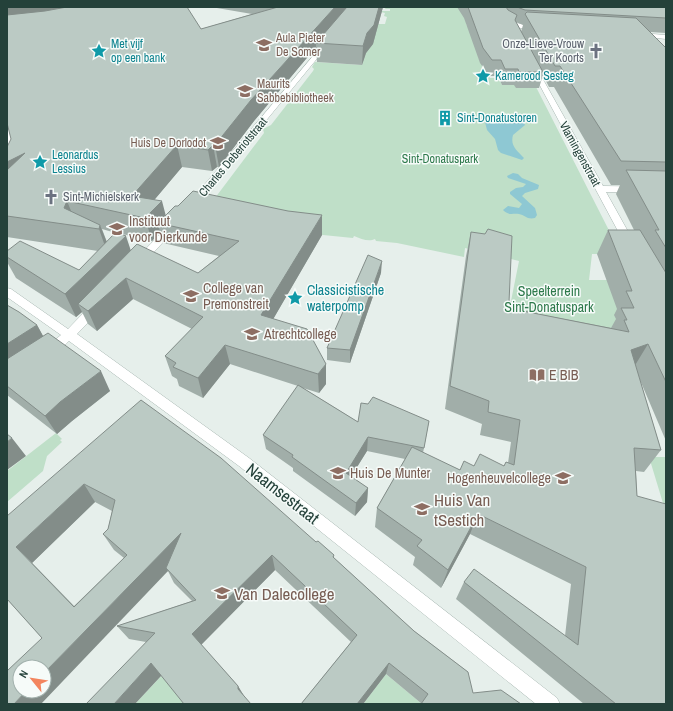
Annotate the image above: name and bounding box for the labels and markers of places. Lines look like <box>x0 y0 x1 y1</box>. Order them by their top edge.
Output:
place label: Aula Pieter De Somer <box>275 30 325 60</box>
place label: Met vijf op een bank <box>111 36 165 66</box>
school or university icon: Aula Pieter De Somer <box>255 36 273 54</box>
place label: Onze-Lieve-Vrouw Ter Koorts <box>502 36 585 66</box>
place icon: Met vijf op een bank <box>90 42 108 60</box>
church icon: Onze-Lieve-Vrouw Ter Koorts <box>587 42 605 60</box>
place icon: Kamerood Sesteg <box>474 67 492 85</box>
place label: Kamerood Sesteg <box>495 68 574 84</box>
place label: Maurits Sabbebibliotheek <box>257 76 334 106</box>
school or university icon: Maurits Sabbebibliotheek <box>236 82 254 100</box>
building icon: Sint-Donatustoren <box>436 109 454 127</box>
place label: Sint-Donatustoren <box>457 110 537 126</box>
school or university icon: Huis De Dorlodot <box>209 134 227 152</box>
place label: Huis De Dorlodot <box>131 135 206 151</box>
place label: Leonardus Lessius <box>52 147 99 177</box>
place icon: Leonardus Lessius <box>31 153 49 171</box>
church icon: Sint-Michielskerk <box>42 188 60 206</box>
place label: Sint-Michielskerk <box>63 189 139 205</box>
place label: Instituut voor Dierkunde <box>129 212 207 246</box>
school or university icon: Instituut voor Dierkunde <box>108 220 126 238</box>
place label: College van Premonstreit <box>203 279 269 313</box>
place label: Classicistische waterpomp <box>307 281 384 315</box>
school or university icon: College van Premonstreit <box>182 287 200 305</box>
place icon: Classicistische waterpomp <box>286 289 304 307</box>
school or university icon: Atrechtcollege <box>243 325 261 343</box>
place label: Atrechtcollege <box>263 325 337 343</box>
library icon: E BIB <box>528 366 546 384</box>
place label: E BIB <box>549 366 579 384</box>
school or university icon: Huis De Munter <box>329 464 347 482</box>
place label: Huis De Munter <box>350 464 431 482</box>
place label: Hogenheuvelcollege <box>447 469 551 487</box>
school or university icon: Hogenheuvelcollege <box>554 469 572 487</box>
place label: Huis Van tSestich <box>434 488 490 531</box>
school or university icon: Huis Van tSestich <box>413 500 431 518</box>
place label: Van Dalecollege <box>234 582 335 605</box>
school or university icon: Van Dalecollege <box>213 584 231 602</box>

